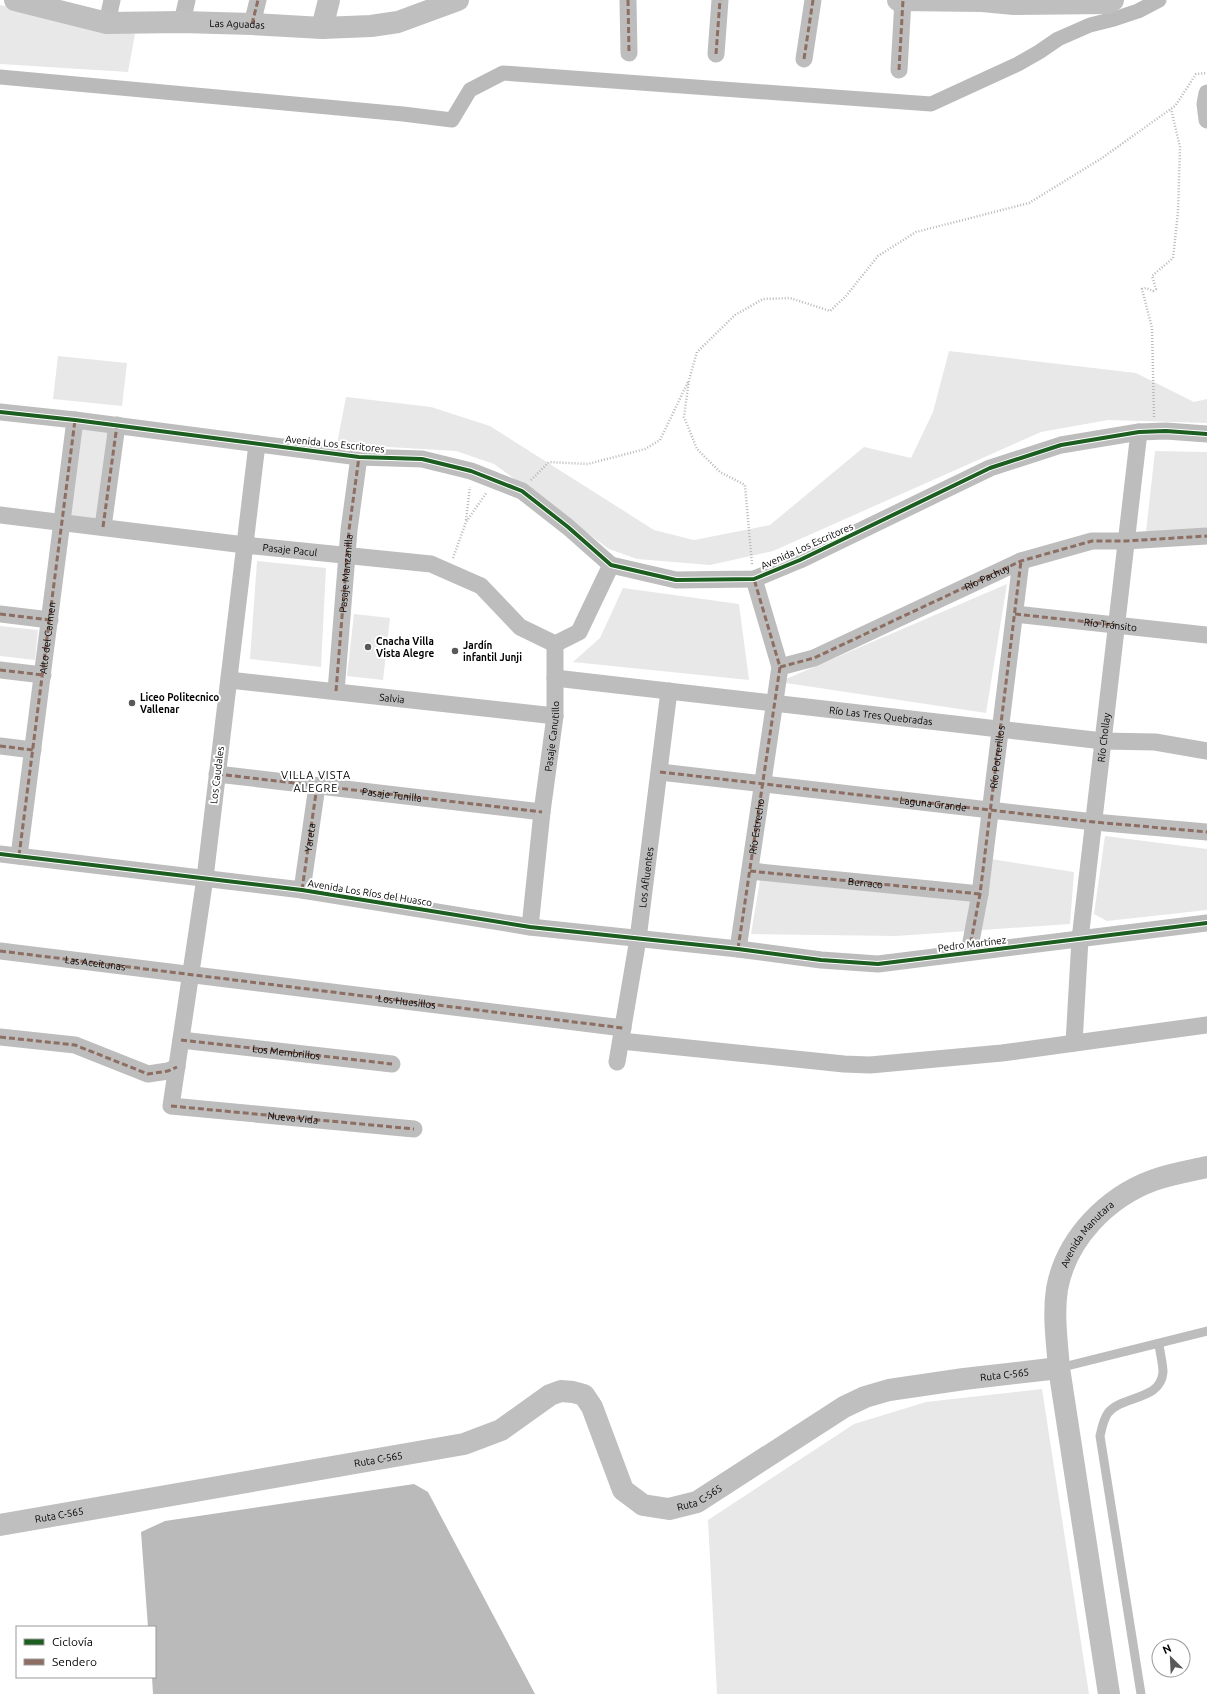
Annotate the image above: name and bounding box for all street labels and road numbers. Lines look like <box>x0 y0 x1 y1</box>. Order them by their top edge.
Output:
street label: Las Aguadas <box>209 17 265 30</box>
street label: Avenida Los Escritores <box>285 433 385 455</box>
street label: Avenida Los Escritores <box>759 521 855 571</box>
street label: Pasaje Manzanilla <box>337 534 354 613</box>
street label: Pasaje Pacul <box>262 541 318 558</box>
street label: Río Pachuy <box>962 562 1011 592</box>
street label: Alto del Carmen <box>37 601 57 674</box>
street label: Río Tránsito <box>1083 616 1138 633</box>
street label: Salvia <box>379 691 405 705</box>
street label: Pasaje Canutillo <box>542 701 561 772</box>
street label: Río Las Tres Quebradas <box>829 704 933 727</box>
street label: Río Chollay <box>1095 712 1112 763</box>
street label: Río Potrerillos <box>988 725 1006 789</box>
street label: Los Caudales <box>208 746 226 804</box>
street label: Pasaje Tunilla <box>361 785 422 803</box>
street label: Laguna Grande <box>899 794 967 813</box>
street label: Río Estrecho <box>747 798 766 855</box>
street label: Yareta <box>302 822 317 853</box>
street label: Los Afluentes <box>636 846 655 908</box>
street label: Berraco <box>847 875 884 890</box>
street label: Avenida Los Ríos del Huasco <box>307 878 433 908</box>
street label: Pedro Martínez <box>937 934 1007 954</box>
street label: Las Aceitunas <box>64 954 126 972</box>
street label: Los Huesillos <box>377 992 436 1010</box>
street label: Los Membrillos <box>252 1043 321 1061</box>
street label: Nueva Vida <box>267 1110 319 1125</box>
street label: Avenida Manutara <box>1058 1198 1116 1269</box>
street label: Ruta C-565 <box>980 1366 1030 1383</box>
street label: Ruta C-565 <box>353 1449 403 1469</box>
street label: Ruta C-565 <box>676 1482 724 1512</box>
street label: Ruta C-565 <box>34 1505 84 1524</box>

